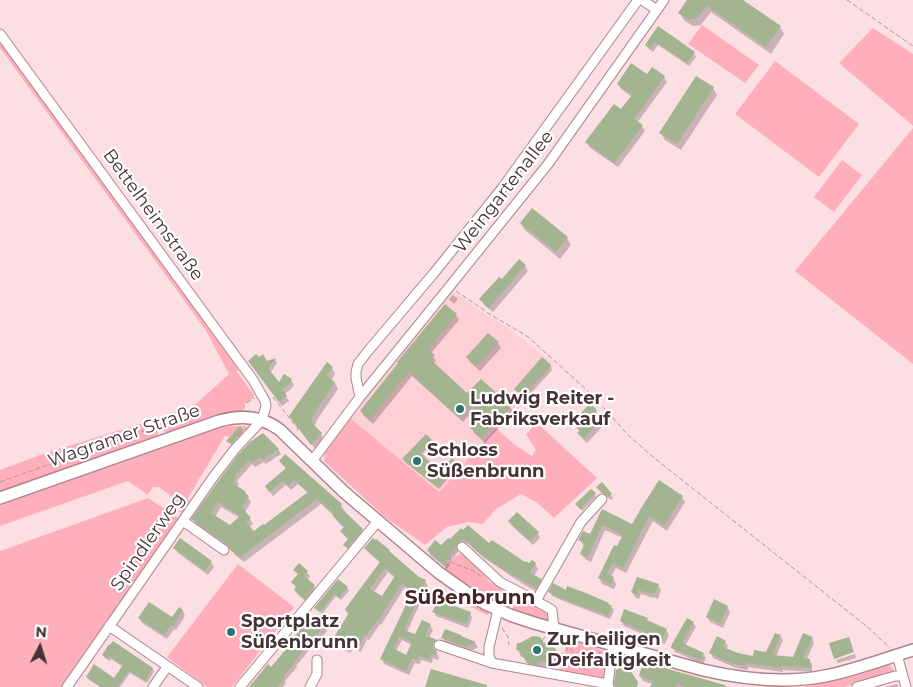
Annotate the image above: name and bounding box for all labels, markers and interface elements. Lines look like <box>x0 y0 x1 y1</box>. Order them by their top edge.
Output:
street label: Weingartenallee <box>450 126 558 258</box>
street label: Bettelheimstraße <box>98 145 208 285</box>
place label: Ludwig Reiter - Fabriksverkauf <box>470 388 614 430</box>
street label: Wagramer Straße <box>45 400 203 472</box>
marker: Ludwig Reiter - Fabriksverkauf <box>454 403 466 415</box>
place label: Schloss Süßenbrunn <box>427 440 545 482</box>
marker: Schloss Süßenbrunn <box>411 455 423 467</box>
street label: Spindlerweg <box>106 489 190 595</box>
district label: Süßenbrunn <box>405 586 535 610</box>
place label: Sportplatz Süßenbrunn <box>241 611 359 654</box>
north arrow <box>15 622 65 672</box>
text: N <box>35 623 48 642</box>
marker: Sportplatz Süßenbrunn <box>225 626 237 638</box>
place label: Zur heiligen Dreifaltigkeit <box>547 629 671 672</box>
marker: Zur heiligen Dreifaltigkeit <box>531 644 543 656</box>

